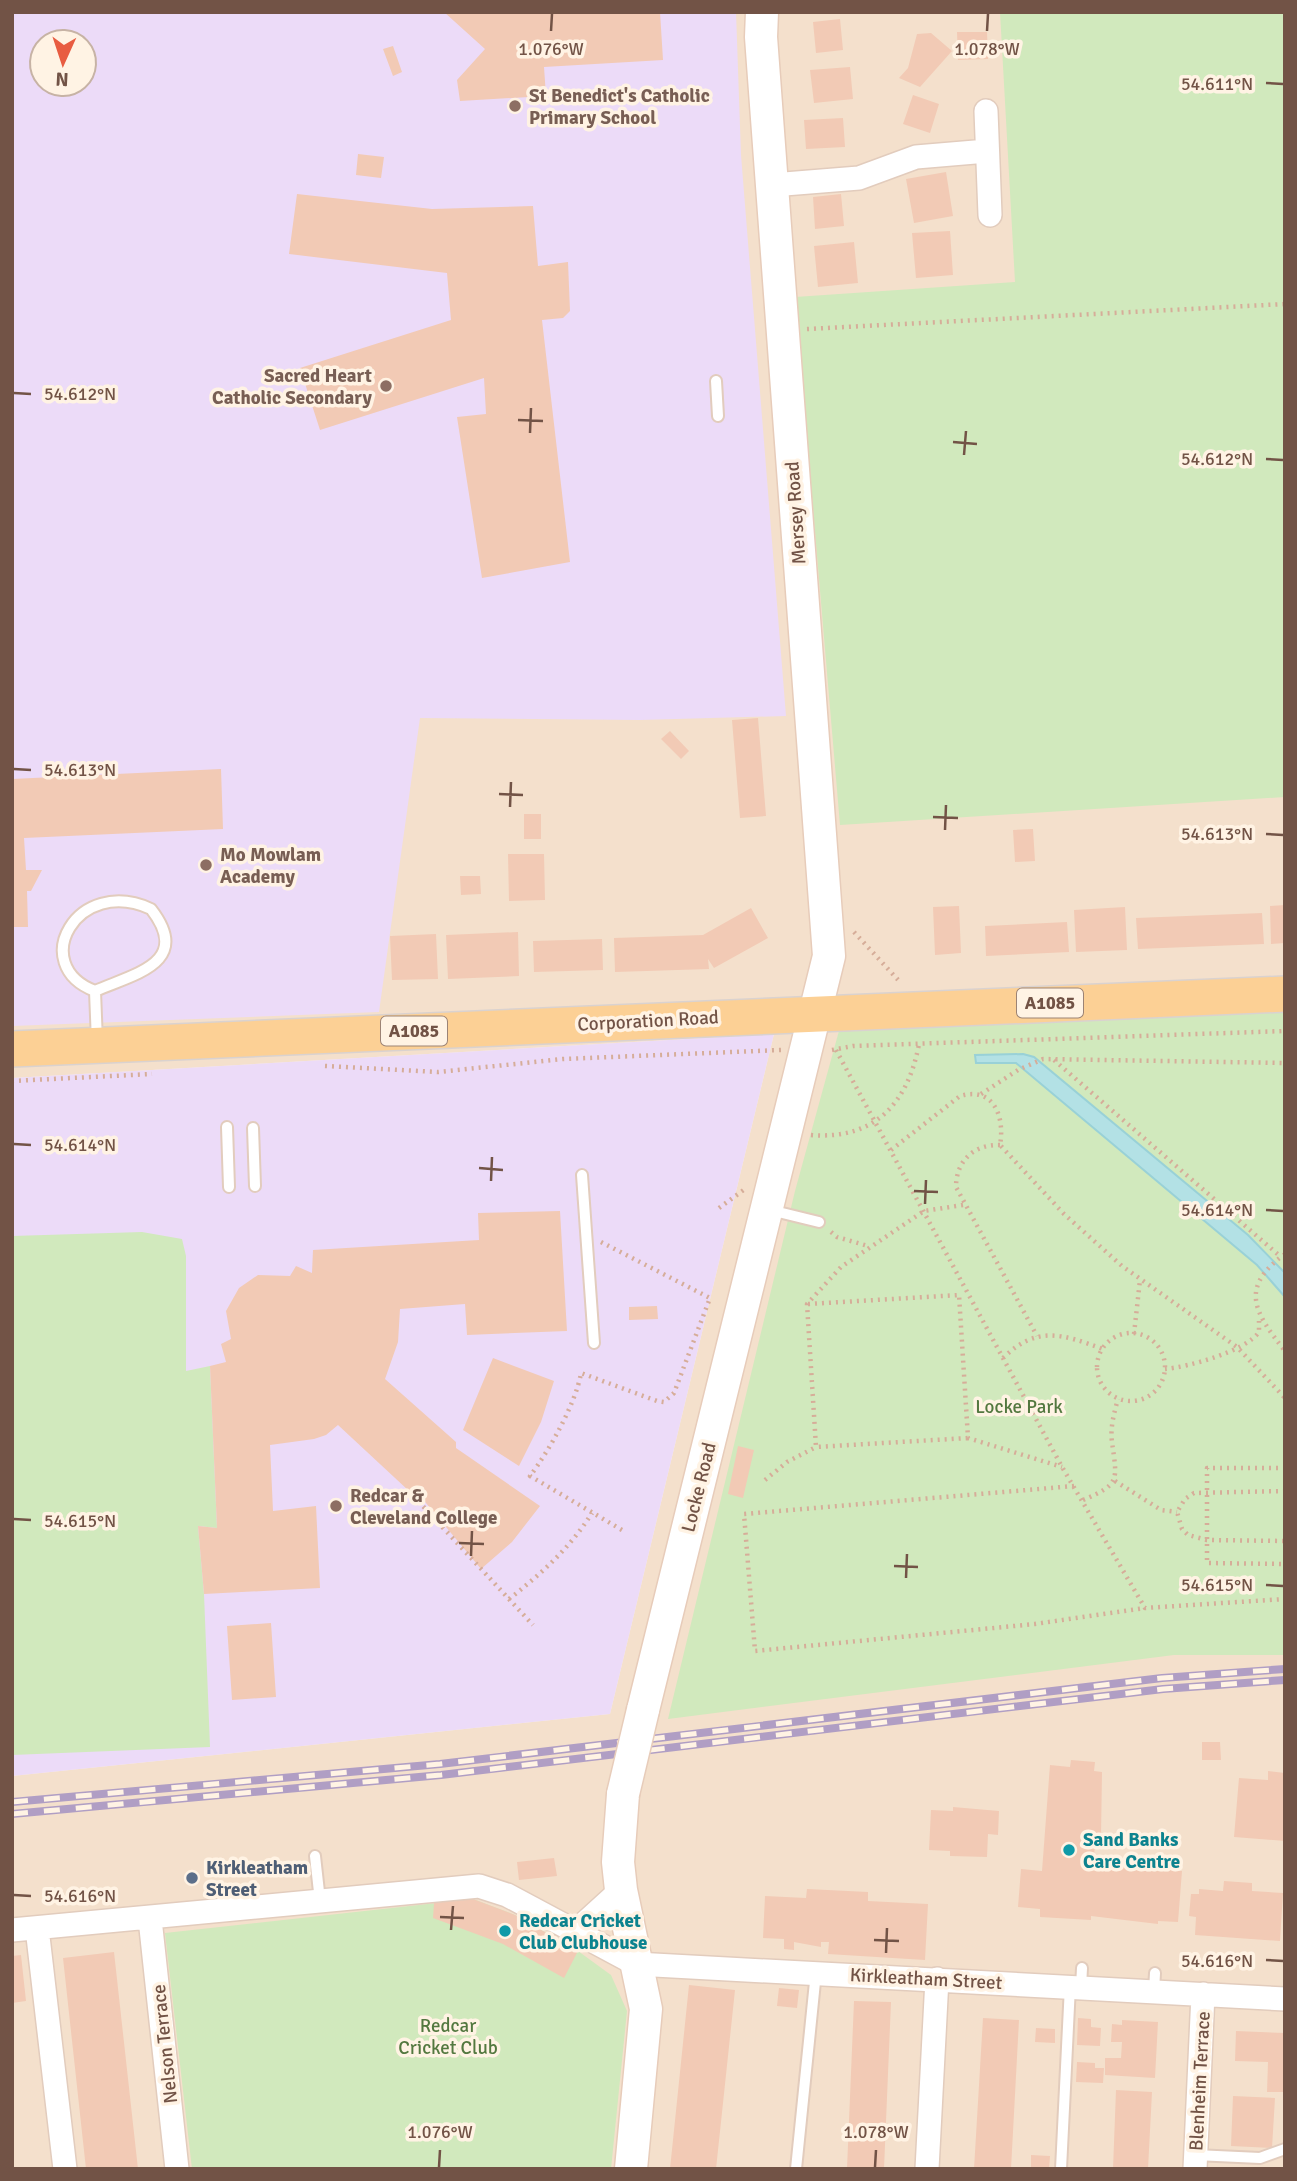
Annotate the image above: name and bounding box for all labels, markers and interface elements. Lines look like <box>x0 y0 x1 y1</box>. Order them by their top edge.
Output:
north arrow <box>28 28 98 98</box>
text: 1.076°W <box>518 38 584 60</box>
text: 1.078°W <box>954 38 1020 60</box>
text: N <box>55 67 69 91</box>
text: 54.611°N <box>1181 73 1253 95</box>
place label: St Benedict's Catholic Primary School <box>529 84 710 130</box>
marker: St Benedict's Catholic Primary School <box>507 98 523 114</box>
place label: Sacred Heart Catholic Secondary <box>212 364 373 410</box>
marker: Sacred Heart Catholic Secondary <box>378 378 394 394</box>
text: 54.612°N <box>44 383 116 405</box>
text: 54.612°N <box>1181 448 1253 470</box>
street label: Mersey Road <box>780 461 812 565</box>
text: 54.613°N <box>44 759 116 781</box>
text: 54.613°N <box>1181 823 1253 845</box>
place label: Mo Mowlam Academy <box>220 843 321 889</box>
marker: Mo Mowlam Academy <box>198 857 214 873</box>
road number: A1085 <box>1017 988 1083 1018</box>
street label: Corporation Road <box>577 1005 719 1037</box>
road number: A1085 <box>381 1016 447 1046</box>
text: 54.614°N <box>44 1134 116 1156</box>
text: 54.614°N <box>1181 1199 1253 1221</box>
park label: Locke Park <box>975 1395 1063 1419</box>
street label: Locke Road <box>676 1440 722 1535</box>
place label: Redcar & Cleveland College <box>350 1484 497 1530</box>
marker: Redcar & Cleveland College <box>328 1498 344 1514</box>
text: 54.615°N <box>44 1510 116 1532</box>
text: 54.615°N <box>1181 1574 1253 1596</box>
place label: Sand Banks Care Centre <box>1083 1828 1180 1874</box>
marker: Sand Banks Care Centre <box>1061 1842 1077 1858</box>
place label: Kirkleatham Street <box>206 1856 308 1902</box>
marker: Kirkleatham Street <box>184 1870 200 1886</box>
text: 54.616°N <box>44 1885 116 1907</box>
place label: Redcar Cricket Club Clubhouse <box>519 1909 647 1955</box>
marker: Redcar Cricket Club Clubhouse <box>497 1923 513 1939</box>
text: 54.616°N <box>1181 1950 1253 1972</box>
street label: Kirkleatham Street <box>849 1963 1003 1995</box>
street label: Nelson Terrace <box>147 1983 183 2105</box>
street label: Blenheim Terrace <box>1184 2010 1216 2152</box>
park label: Redcar Cricket Club <box>398 2014 498 2060</box>
text: 1.076°W <box>407 2121 473 2143</box>
text: 1.078°W <box>843 2121 909 2143</box>

